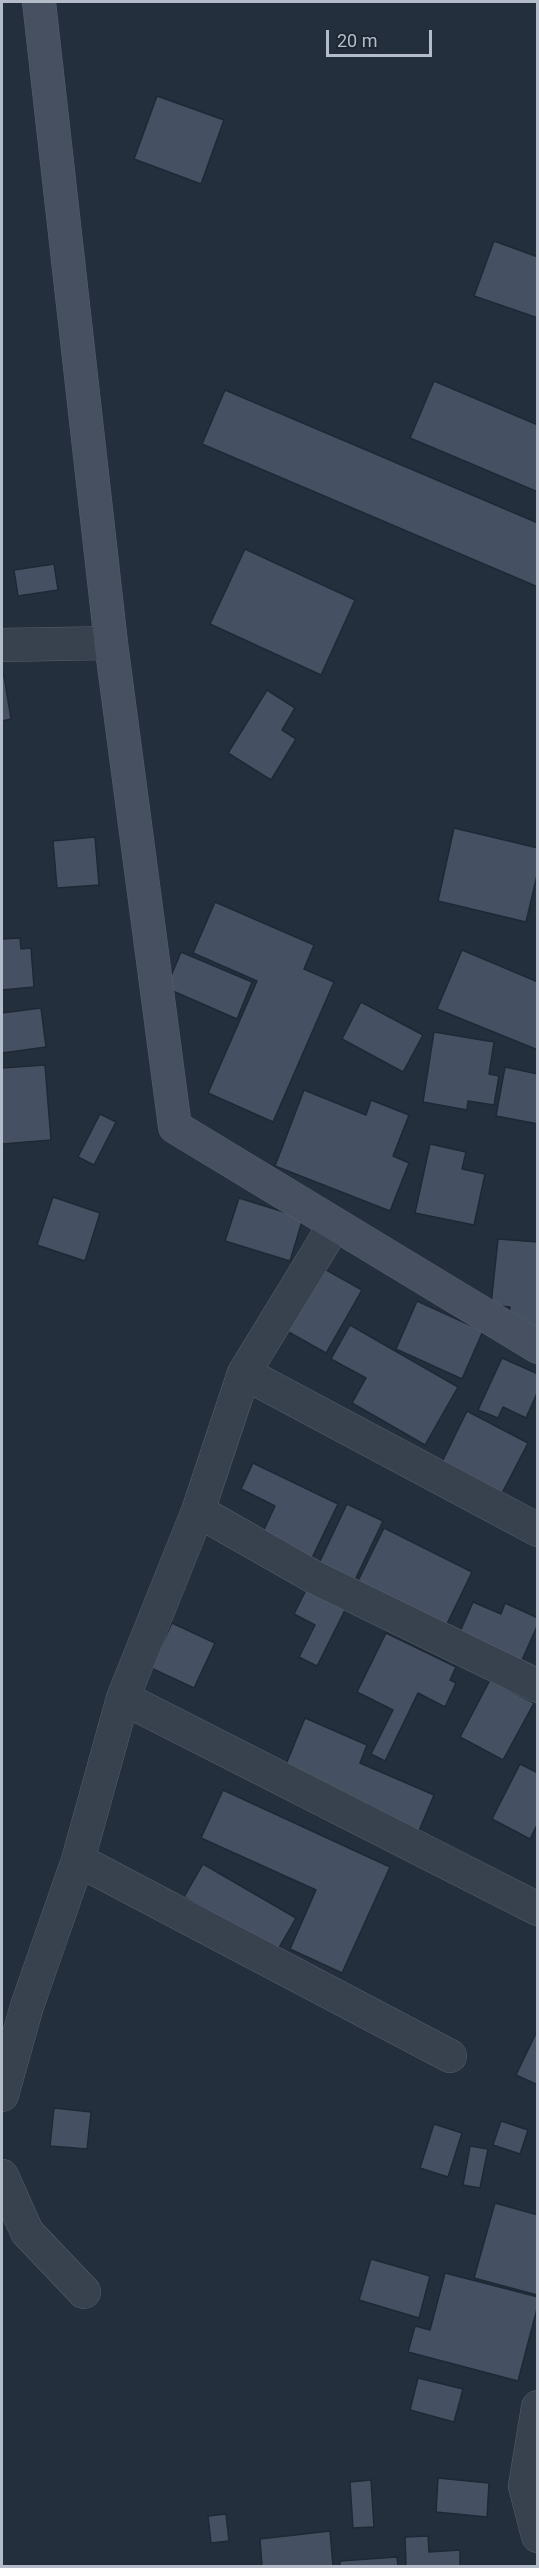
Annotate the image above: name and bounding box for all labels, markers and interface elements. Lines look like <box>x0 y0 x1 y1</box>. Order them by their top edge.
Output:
scale bar <box>329 18 436 56</box>
text: 20 m <box>337 30 377 51</box>

